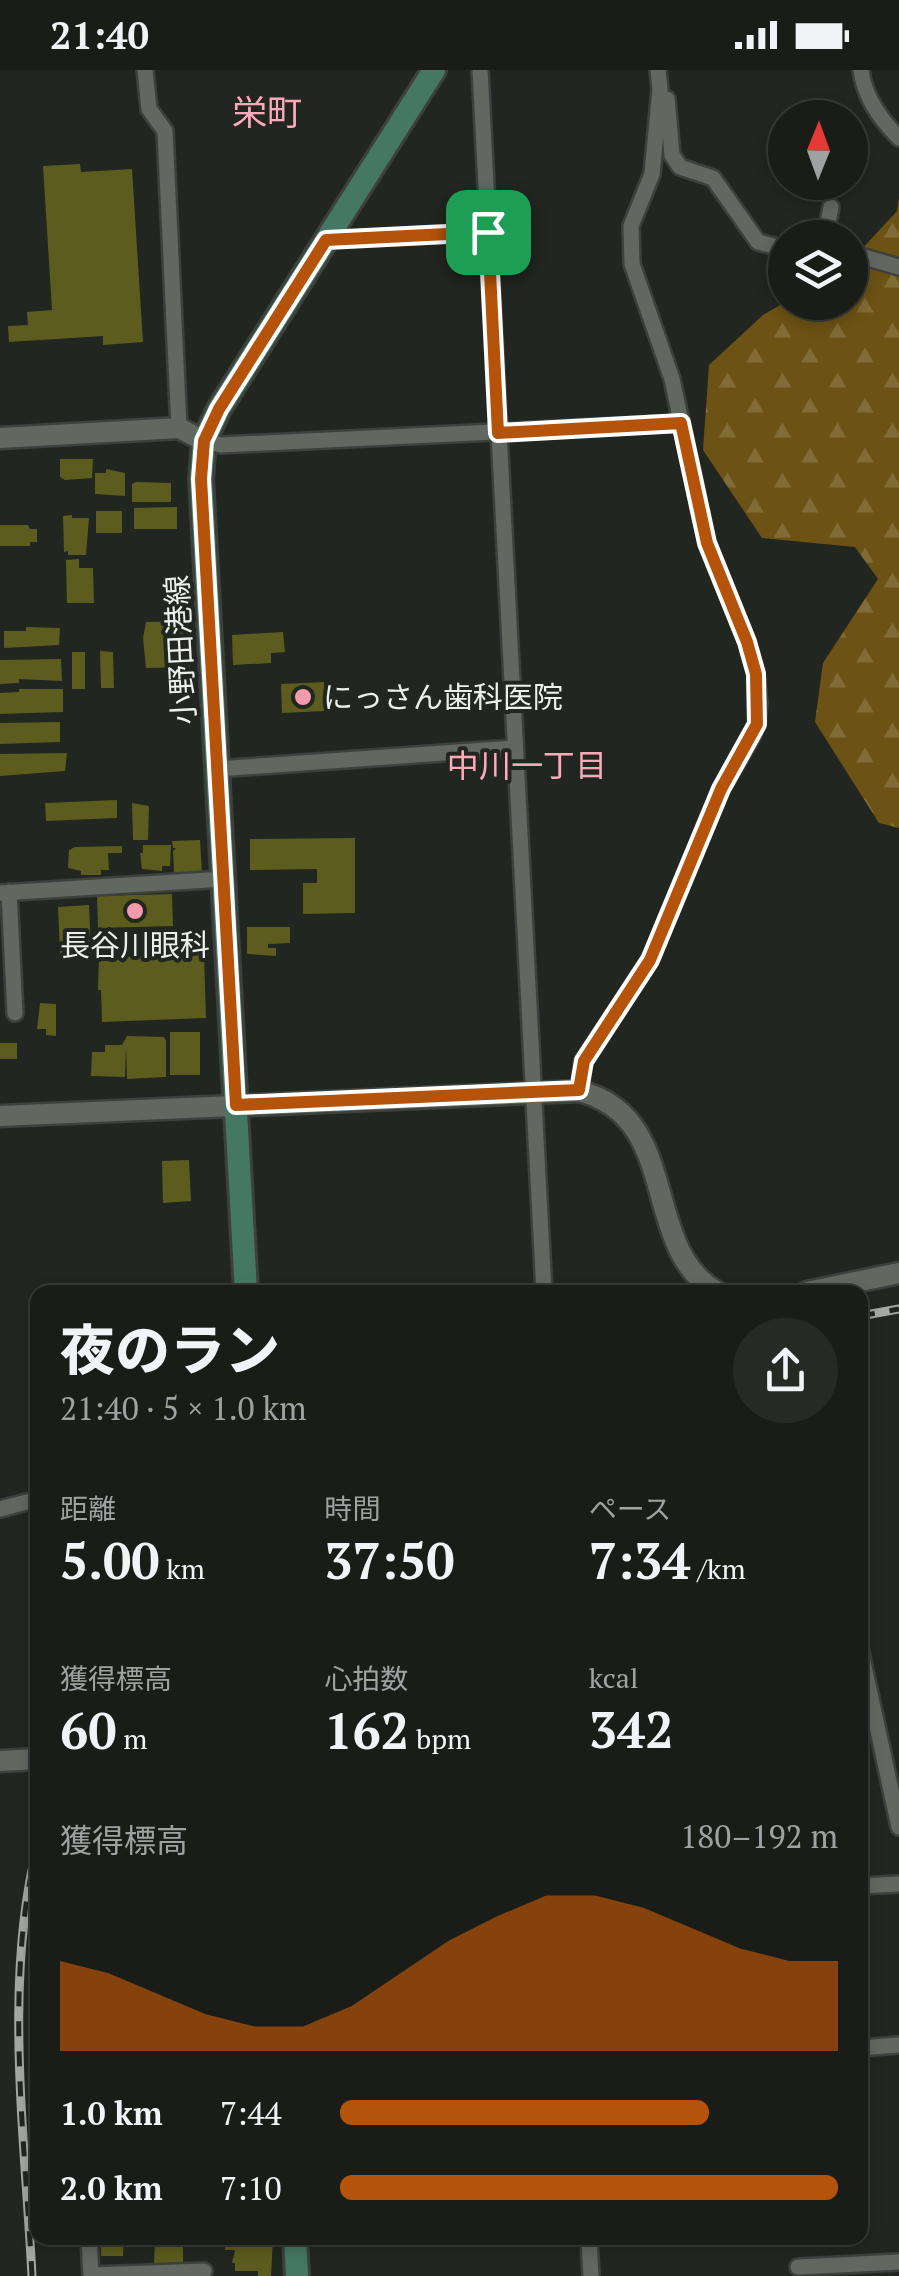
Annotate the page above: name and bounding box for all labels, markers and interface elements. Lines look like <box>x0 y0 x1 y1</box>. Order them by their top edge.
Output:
text: 21:40 <box>50 10 149 60</box>
district label: 栄町 <box>232 89 302 135</box>
north arrow <box>768 100 868 200</box>
map controls <box>768 100 868 320</box>
pin <box>446 190 531 275</box>
icon: arrive <box>461 205 516 260</box>
button: layers <box>768 220 868 320</box>
street label: 小野田港線 <box>156 574 204 726</box>
place label: にっさん歯科医院 <box>323 677 563 717</box>
marker: にっさん歯科医院 <box>292 686 314 708</box>
district label: 中川一丁目 <box>447 744 607 786</box>
marker: 長谷川眼科 <box>124 900 146 922</box>
place label: 長谷川眼科 <box>60 925 210 965</box>
text: 夜のラン <box>60 1313 280 1386</box>
button: share <box>733 1318 838 1423</box>
text: 21:40 · 5 × 1.0 km <box>60 1387 307 1429</box>
text: 距離 <box>60 1490 116 1527</box>
text: 時間 <box>324 1490 380 1527</box>
text: ペース <box>589 1490 671 1527</box>
text: 5.00 <box>60 1527 160 1593</box>
text: 37:50 <box>324 1527 454 1593</box>
text: 7:34 <box>589 1527 691 1593</box>
text: km <box>160 1550 205 1587</box>
text: /km <box>691 1550 746 1587</box>
text: kcal <box>589 1659 638 1696</box>
text: 獲得標高 <box>60 1660 172 1697</box>
text: 心拍数 <box>324 1660 408 1697</box>
text: 342 <box>589 1696 673 1762</box>
text: 60 <box>60 1697 117 1763</box>
text: 162 <box>324 1697 409 1763</box>
text: m <box>117 1720 147 1757</box>
text: bpm <box>409 1720 471 1757</box>
text: 180–192 m <box>680 1815 838 1857</box>
text: 獲得標高 <box>60 1819 188 1861</box>
text: 1.0 km <box>60 2092 163 2134</box>
text: 7:44 <box>220 2092 282 2134</box>
text: 2.0 km <box>60 2167 163 2209</box>
text: 7:10 <box>220 2167 282 2209</box>

